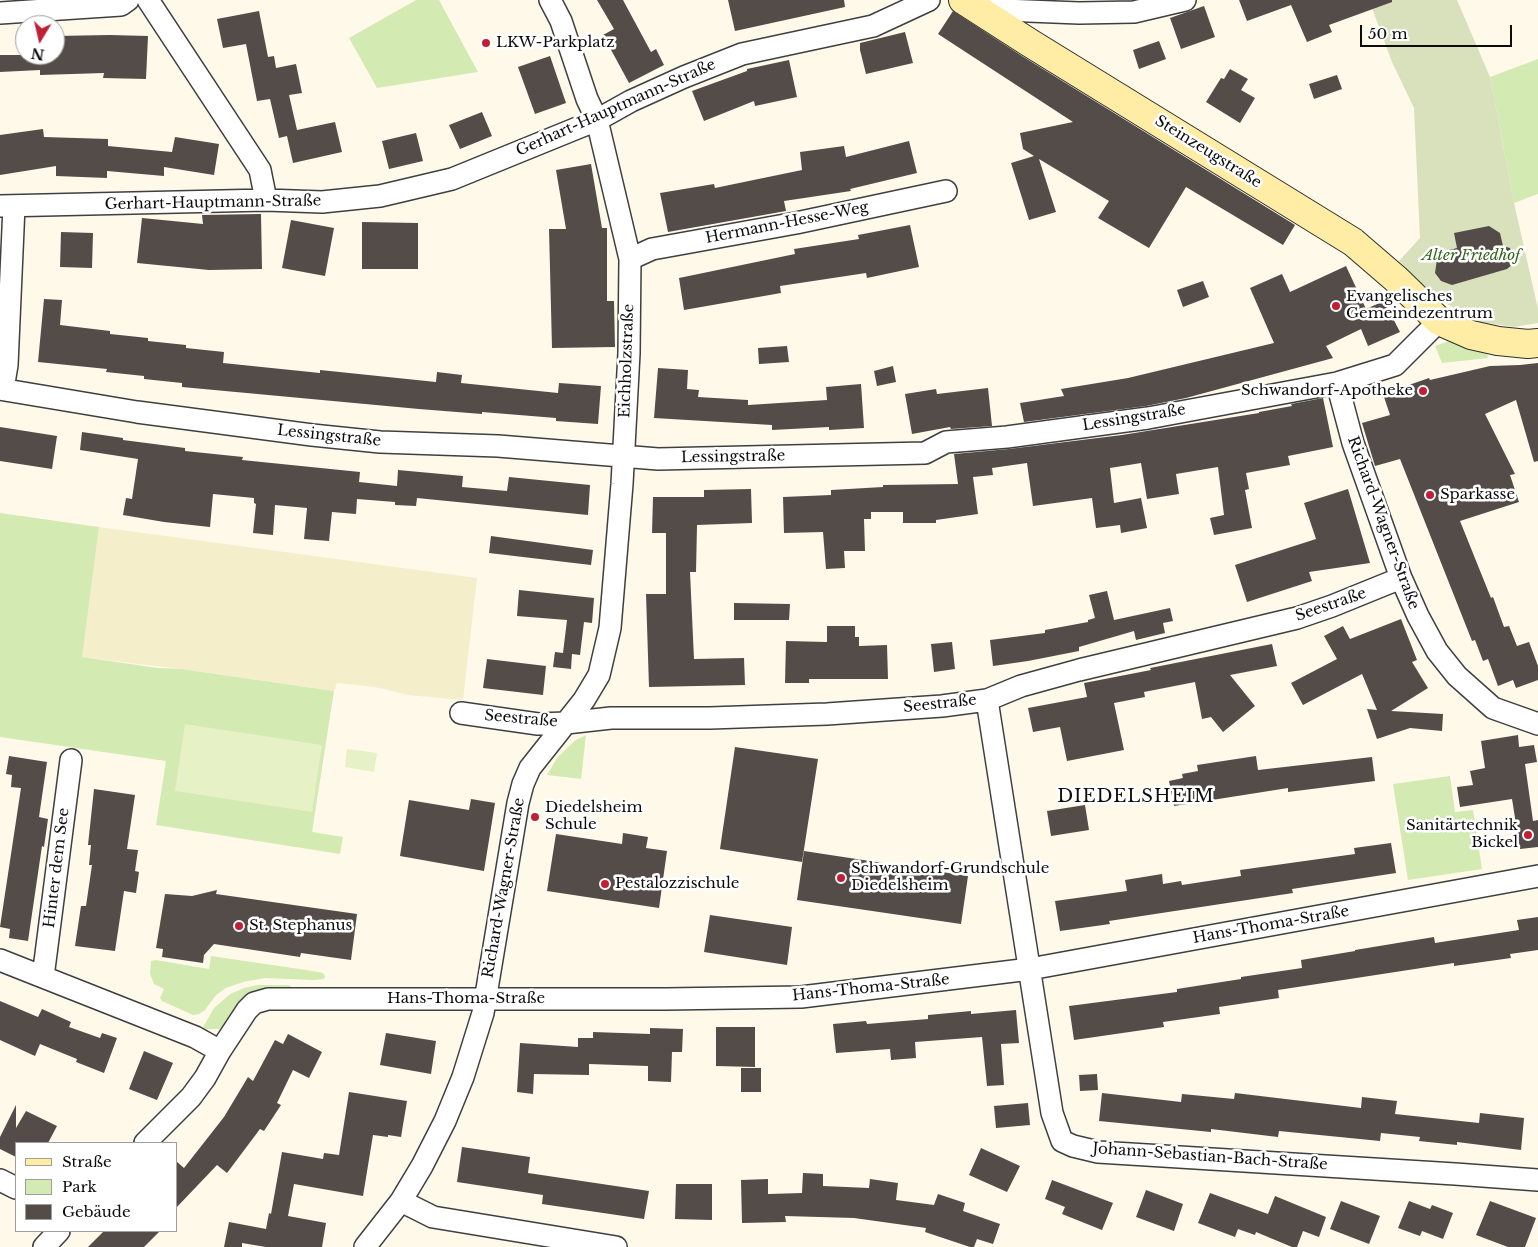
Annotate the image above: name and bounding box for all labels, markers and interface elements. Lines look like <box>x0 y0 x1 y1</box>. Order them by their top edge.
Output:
north arrow <box>15 15 65 65</box>
scale bar <box>1363 15 1516 47</box>
text: 50 m <box>1368 24 1408 43</box>
place label: LKW-Parkplatz <box>496 34 615 52</box>
marker: LKW-Parkplatz <box>480 37 492 49</box>
text: N <box>30 44 46 64</box>
street label: Gerhart-Hauptmann-Straße <box>513 56 719 160</box>
street label: Steinzeugstraße <box>1151 112 1265 192</box>
street label: Gerhart-Hauptmann-Straße <box>104 192 322 214</box>
street label: Hermann-Hesse-Weg <box>704 198 870 248</box>
park label: Alter Friedhof <box>1422 247 1520 265</box>
place label: Evangelisches Gemeindezentrum <box>1346 288 1493 323</box>
marker: Evangelisches Gemeindezentrum <box>1330 300 1342 312</box>
street label: Eichholzstraße <box>616 303 638 419</box>
place label: Schwandorf-Apotheke <box>1241 382 1413 400</box>
marker: Schwandorf-Apotheke <box>1417 385 1429 397</box>
street label: Lessingstraße <box>1081 401 1187 435</box>
street label: Lessingstraße <box>276 422 382 450</box>
street label: Richard-Wagner-Straße <box>1343 434 1423 612</box>
street label: Lessingstraße <box>681 447 785 467</box>
place label: Sparkasse <box>1440 486 1515 504</box>
marker: Sparkasse <box>1424 489 1436 501</box>
street label: Seestraße <box>1293 585 1369 625</box>
street label: Seestraße <box>902 691 978 717</box>
street label: Seestraße <box>484 707 558 731</box>
district label: DIEDELSHEIM <box>1056 786 1216 808</box>
street label: Richard-Wagner-Straße <box>479 796 529 980</box>
place label: Diedelsheim Schule <box>545 799 642 834</box>
street label: Hinter dem See <box>41 807 73 929</box>
marker: Diedelsheim Schule <box>529 811 541 823</box>
place label: Sanitärtechnik Bickel <box>1406 817 1518 852</box>
marker: Sanitärtechnik Bickel <box>1522 829 1534 841</box>
place label: Schwandorf-Grundschule Diedelsheim <box>851 860 1049 895</box>
marker: Schwandorf-Grundschule Diedelsheim <box>835 872 847 884</box>
place label: Pestalozzischule <box>615 875 739 893</box>
marker: Pestalozzischule <box>599 878 611 890</box>
street label: Hans-Thoma-Straße <box>1192 902 1350 948</box>
place label: St. Stephanus <box>249 917 352 935</box>
marker: St. Stephanus <box>233 920 245 932</box>
street label: Hans-Thoma-Straße <box>791 971 951 1005</box>
street label: Hans-Thoma-Straße <box>387 990 545 1008</box>
street label: Johann-Sebastian-Bach-Straße <box>1092 1140 1328 1174</box>
legend <box>15 1142 178 1232</box>
text: Straße <box>62 1152 112 1171</box>
text: Park <box>62 1177 97 1196</box>
text: Gebäude <box>62 1202 131 1221</box>

